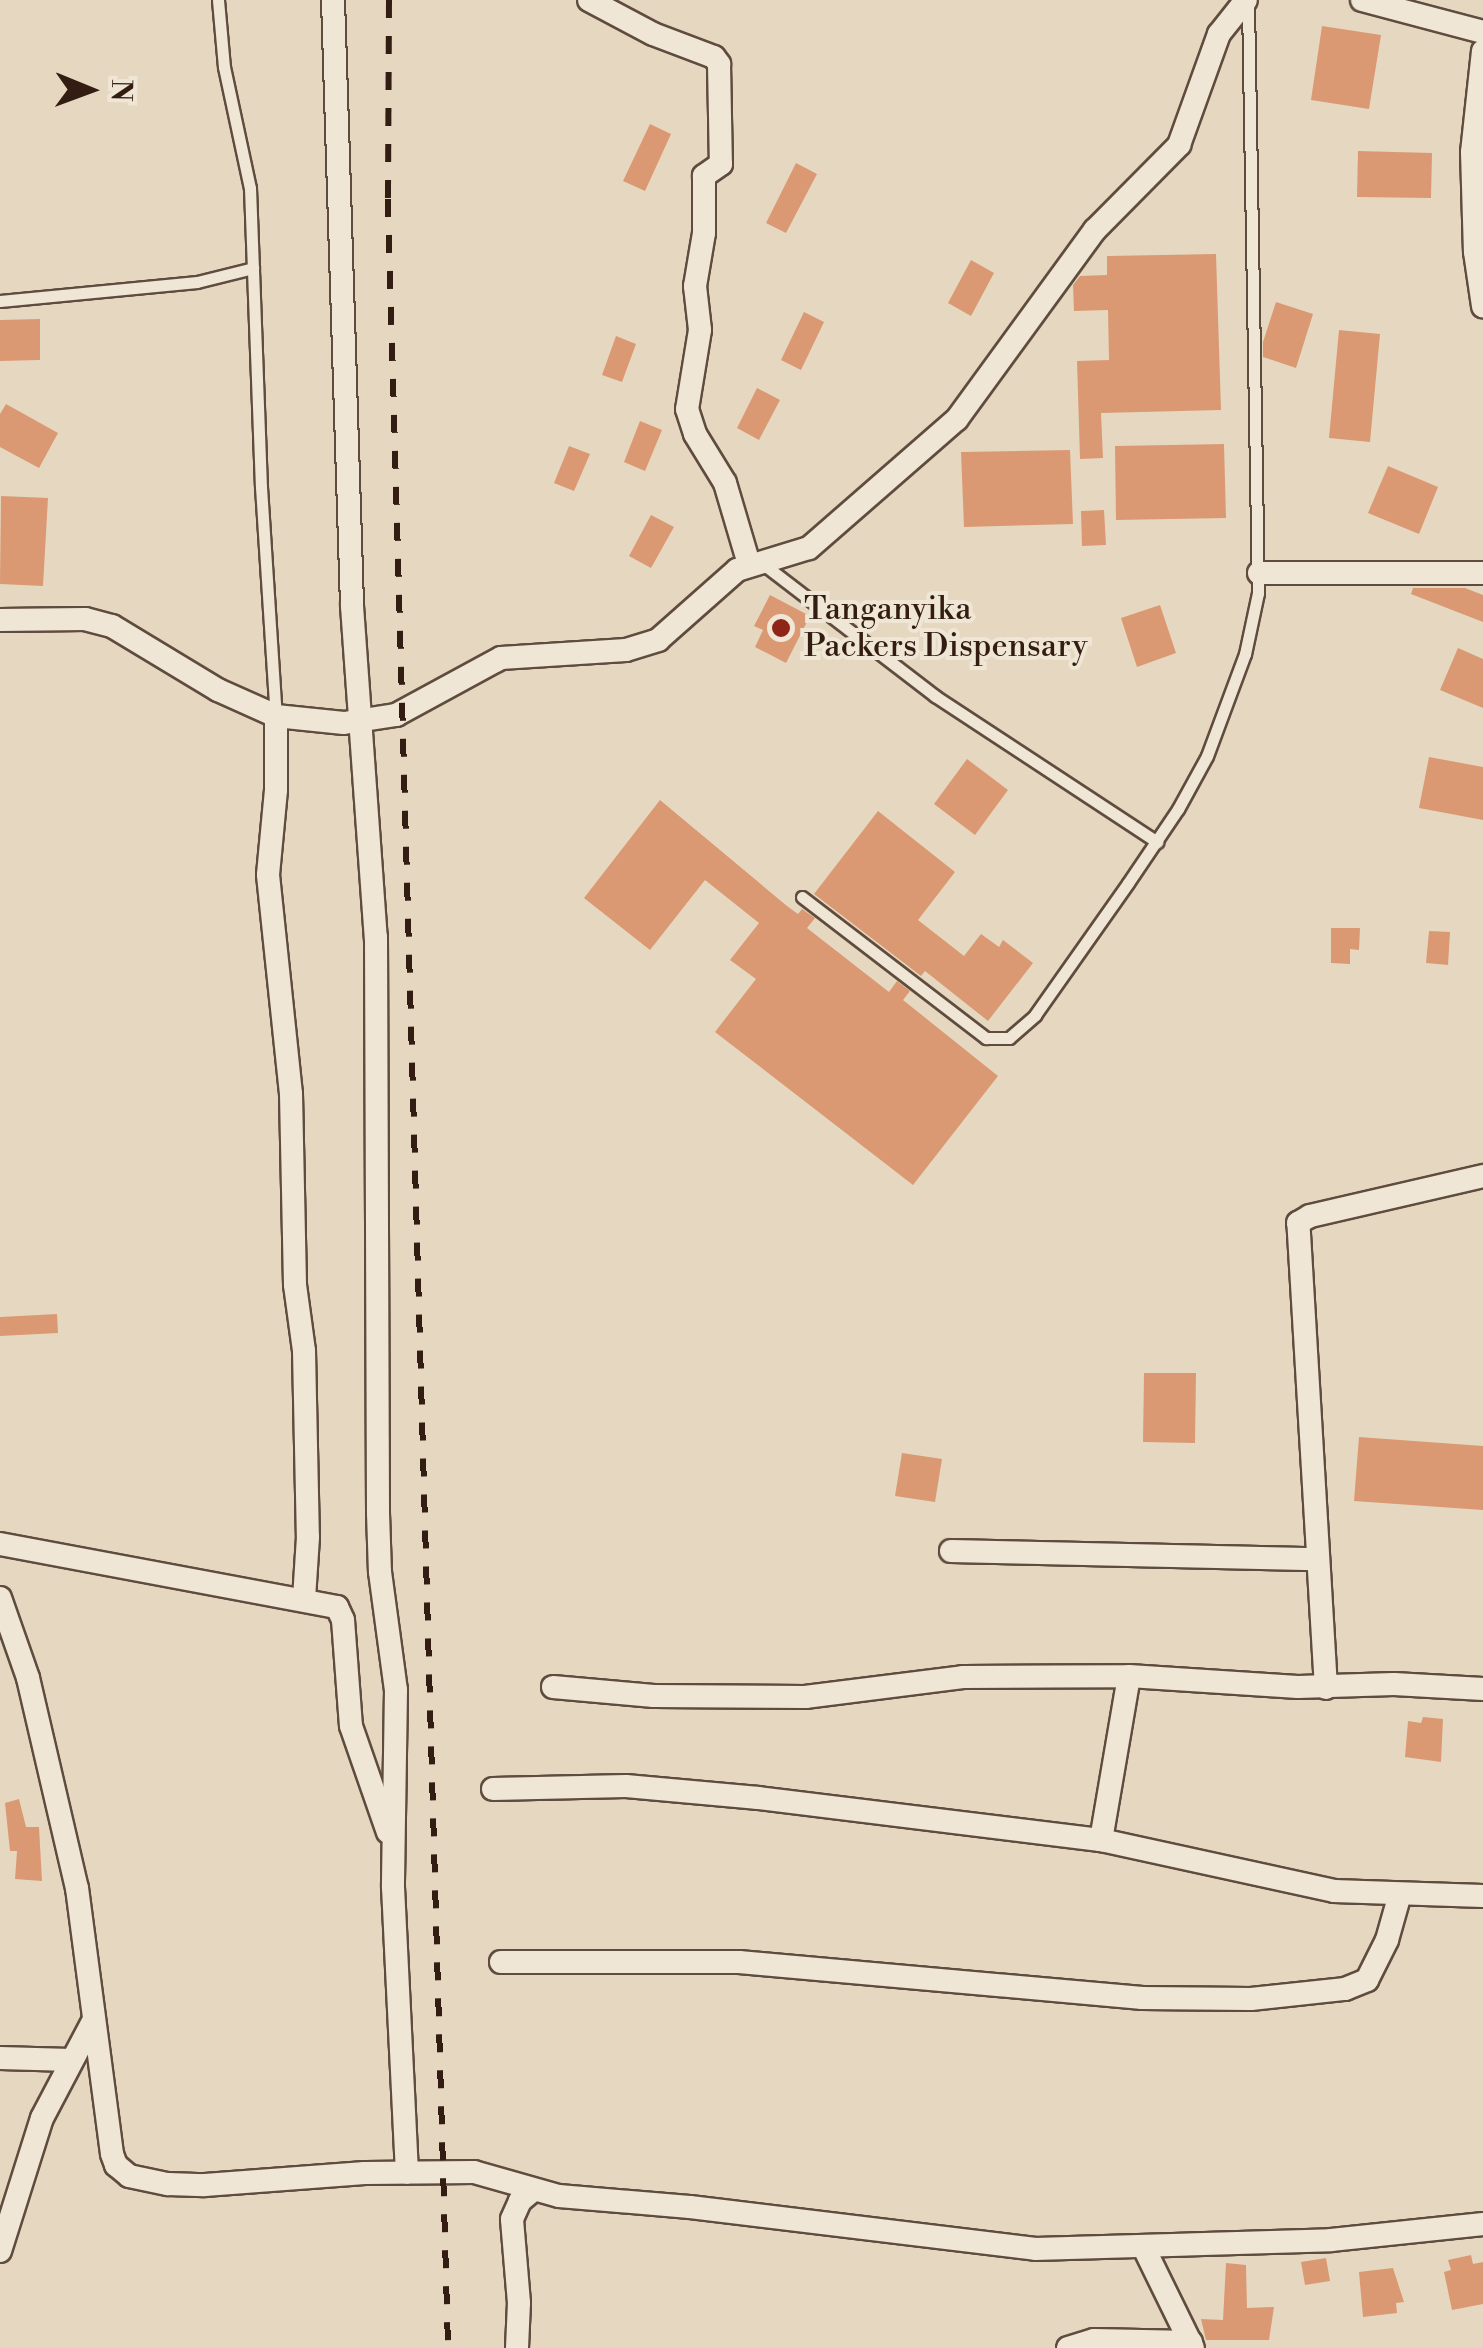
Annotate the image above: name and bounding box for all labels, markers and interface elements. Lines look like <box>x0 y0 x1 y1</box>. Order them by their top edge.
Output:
north arrow <box>40 40 140 140</box>
text: N <box>103 79 138 102</box>
place label: Tanganyika Packers Dispensary <box>804 591 1088 666</box>
marker: Tanganyika Packers Dispensary <box>768 615 794 641</box>

